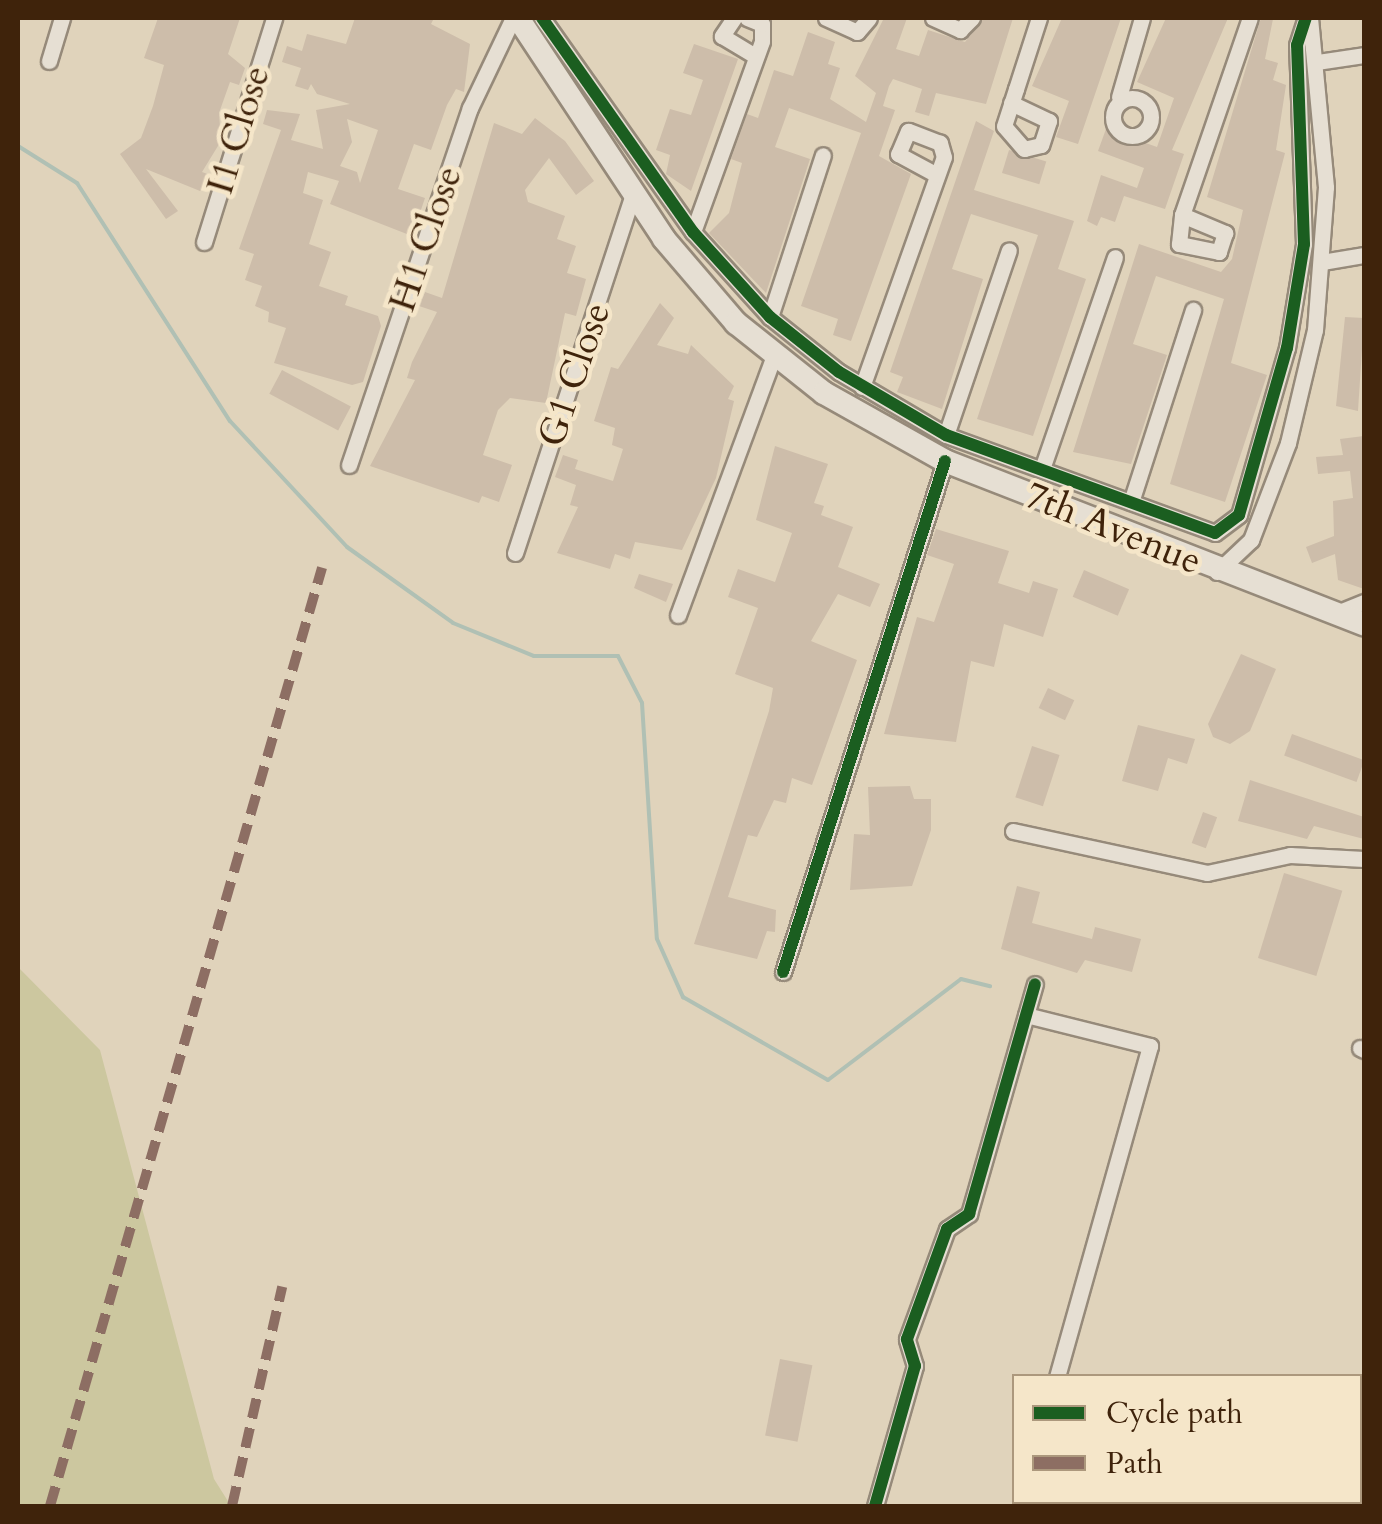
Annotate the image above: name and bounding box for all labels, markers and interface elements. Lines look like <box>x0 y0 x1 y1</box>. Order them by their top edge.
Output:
street label: I1 Close <box>198 60 280 200</box>
street label: H1 Close <box>380 160 472 318</box>
street label: G1 Close <box>529 297 621 453</box>
street label: 7th Avenue <box>1018 473 1208 585</box>
legend <box>1012 1374 1362 1504</box>
text: Cycle path <box>1106 1393 1243 1434</box>
text: Path <box>1106 1443 1163 1484</box>

